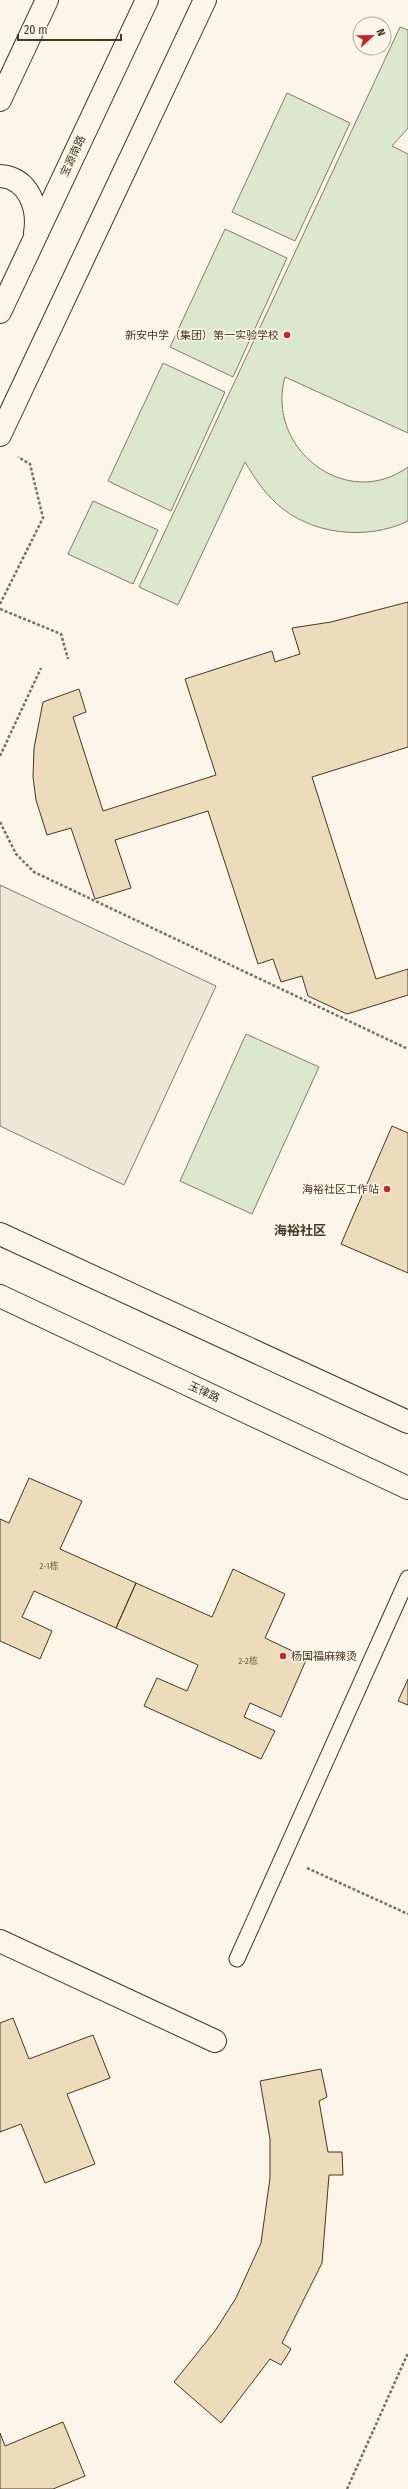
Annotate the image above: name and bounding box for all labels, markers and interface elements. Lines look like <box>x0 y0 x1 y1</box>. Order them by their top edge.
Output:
scale bar <box>18 16 121 42</box>
north arrow <box>352 16 392 56</box>
text: 20 m <box>24 23 48 37</box>
text: N <box>374 27 388 38</box>
street label: 宝源南路 <box>58 133 88 179</box>
place label: 新安中学（集团）第一实验学校 <box>125 329 279 342</box>
marker: 新安中学（集团）第一实验学校 <box>282 330 292 340</box>
place label: 海裕社区工作站 <box>302 1183 379 1196</box>
marker: 海裕社区工作站 <box>382 1184 392 1194</box>
district label: 海裕社区 <box>274 1223 326 1238</box>
street label: 玉律路 <box>186 1379 222 1405</box>
house number: 2-1栋 <box>39 1560 59 1571</box>
place label: 杨国福麻辣烫 <box>291 1650 357 1663</box>
marker: 杨国福麻辣烫 <box>278 1651 288 1661</box>
house number: 2-2栋 <box>238 1655 258 1666</box>

